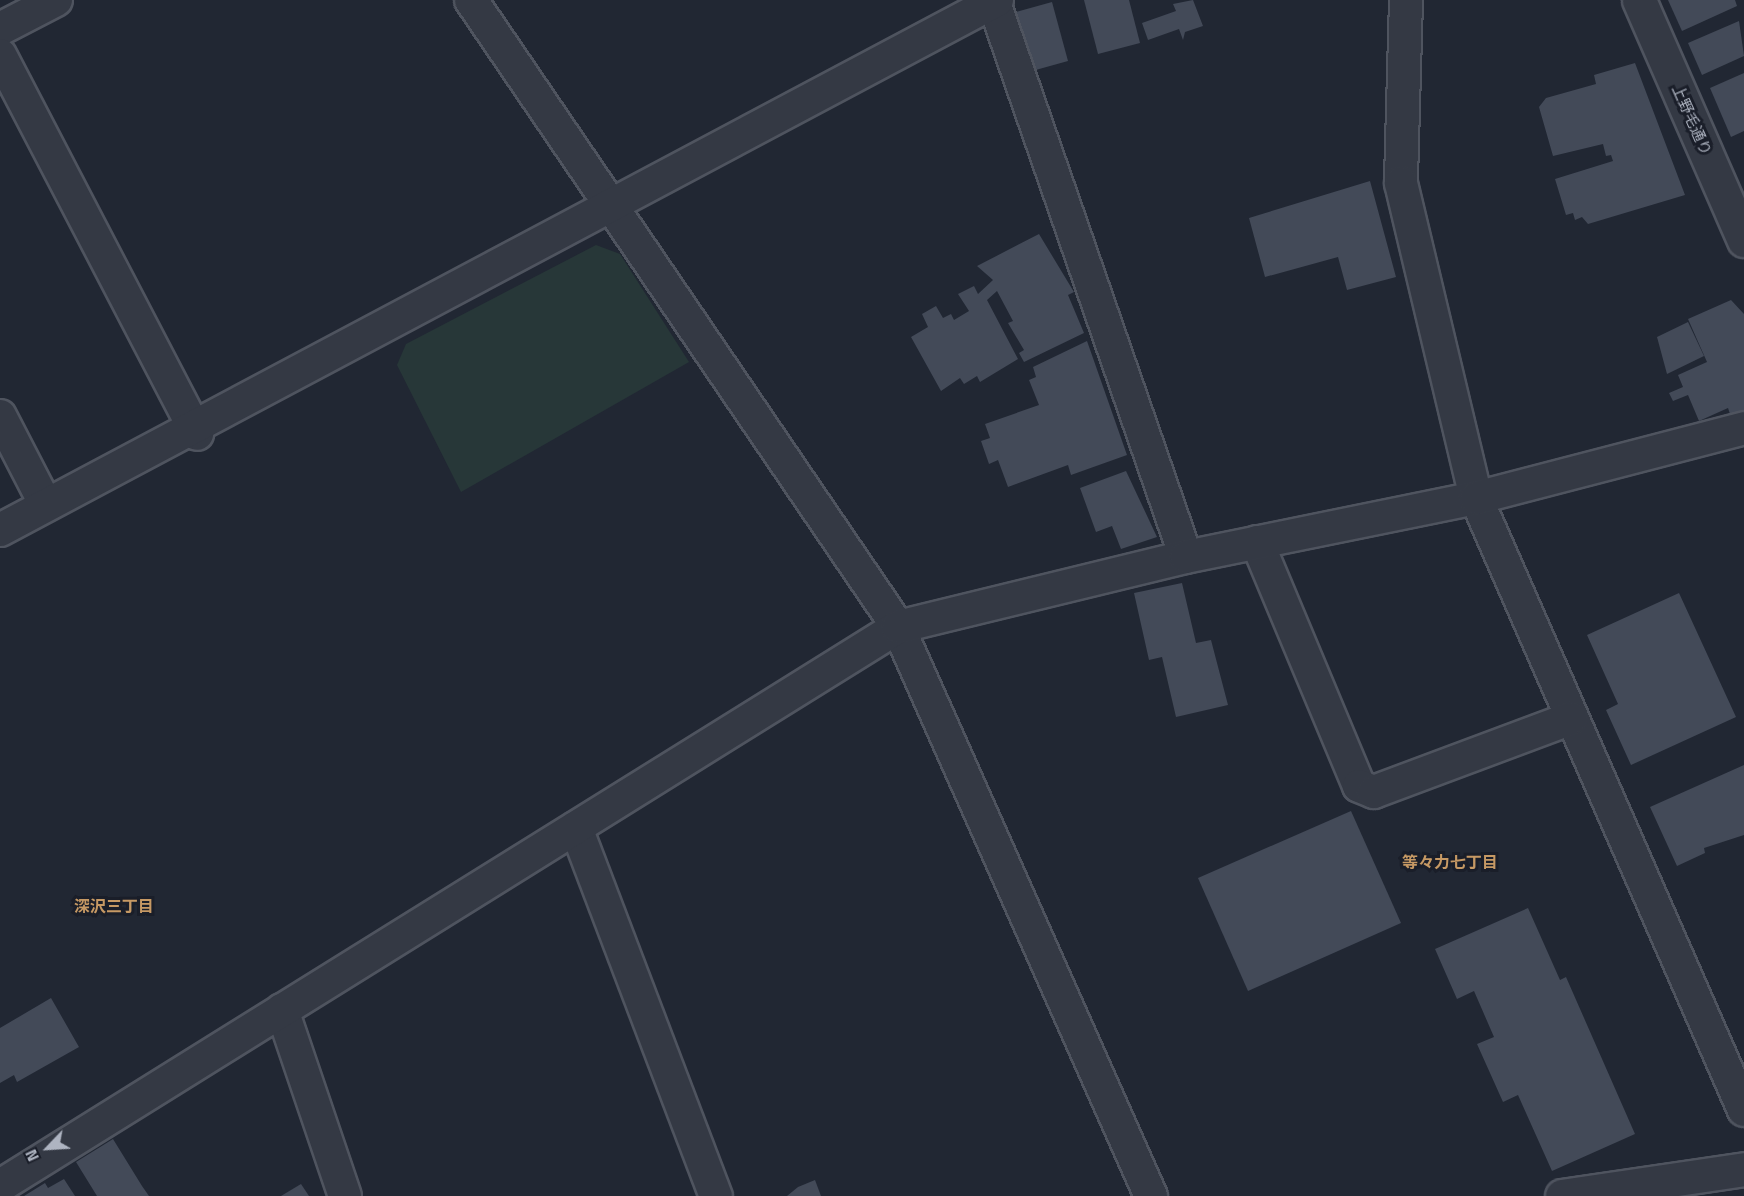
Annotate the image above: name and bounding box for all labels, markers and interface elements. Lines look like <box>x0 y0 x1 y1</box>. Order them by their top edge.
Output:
street label: 上野毛通り <box>1669 82 1715 158</box>
district label: 等々力七丁目 <box>1402 852 1498 872</box>
district label: 深沢三丁目 <box>74 896 154 916</box>
north arrow <box>18 1118 78 1178</box>
text: N <box>18 1146 45 1166</box>

